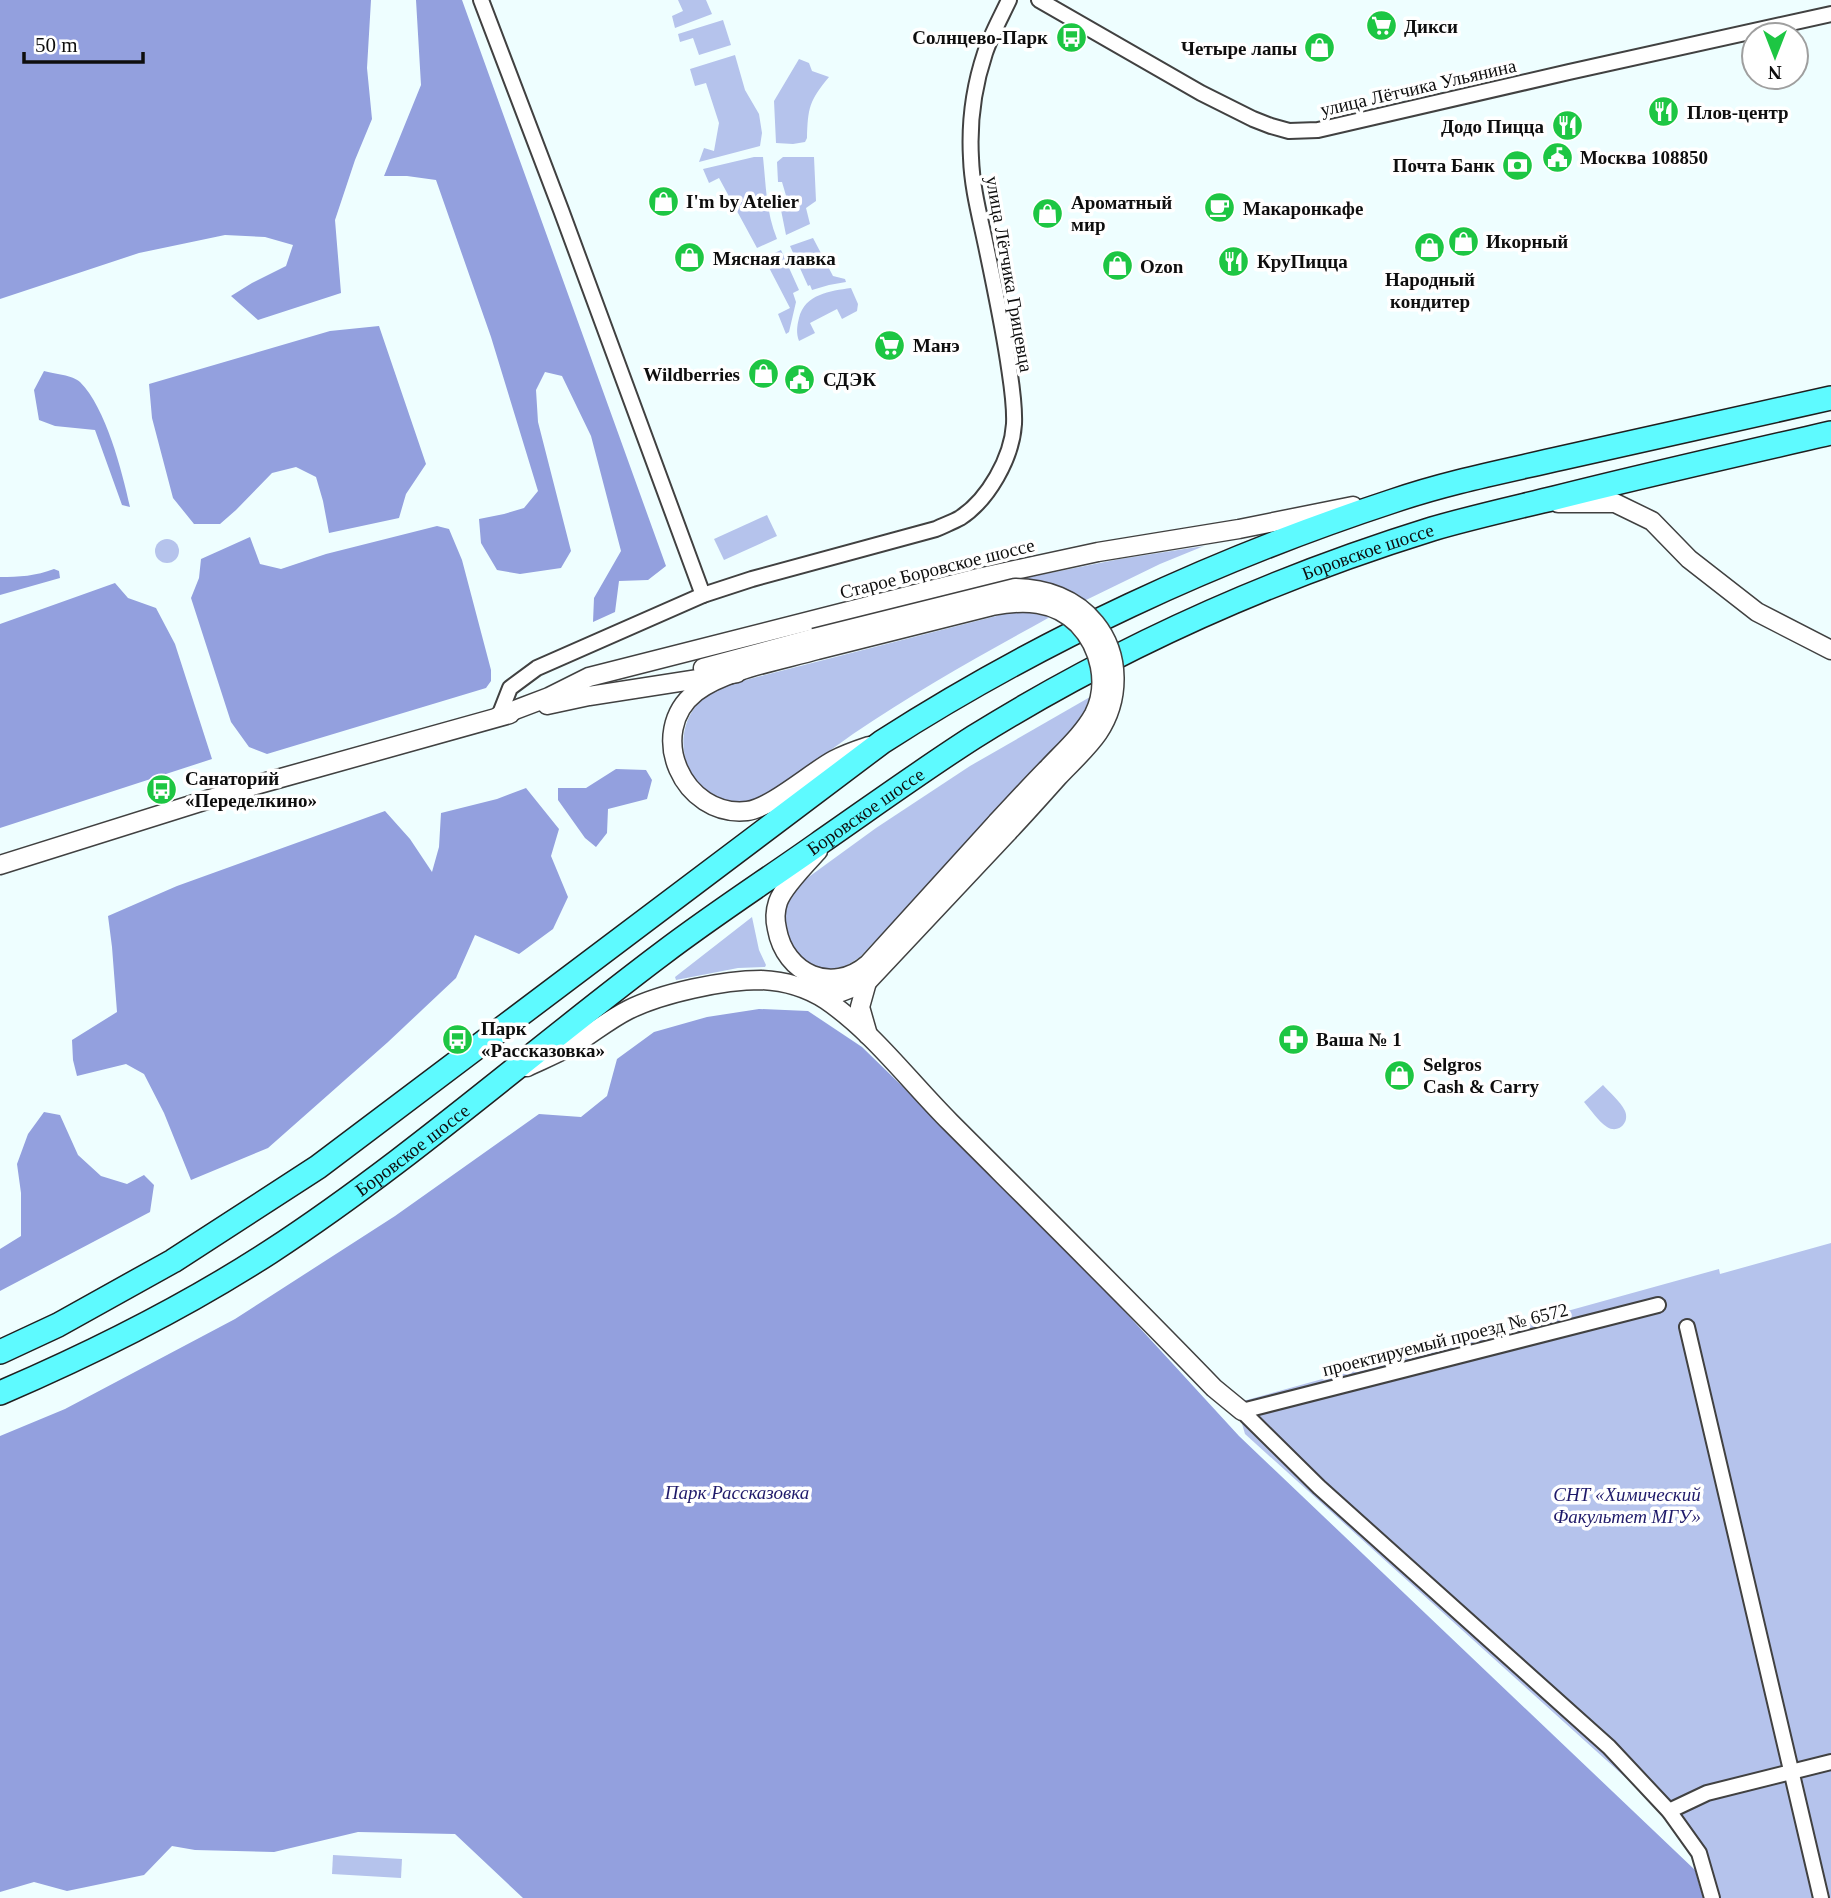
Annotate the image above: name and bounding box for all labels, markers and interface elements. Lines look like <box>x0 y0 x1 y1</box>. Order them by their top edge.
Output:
supermarket icon: Дикси <box>1364 9 1398 43</box>
place label: Дикси <box>1404 16 1458 37</box>
bus stop icon: Солнцево-Парк <box>1054 20 1088 54</box>
scale bar <box>24 21 144 65</box>
north arrow <box>1740 21 1810 91</box>
place label: Солнцево-Парк <box>912 27 1048 48</box>
shop icon: Четыре лапы <box>1303 31 1337 65</box>
text: 50 m <box>35 33 78 57</box>
place label: Четыре лапы <box>1181 38 1297 59</box>
street label: улица Лётчика Ульянина <box>1318 55 1519 120</box>
text: N <box>1768 62 1782 83</box>
restaurant icon: Плов-центр <box>1647 95 1681 129</box>
place label: Плов-центр <box>1687 102 1789 123</box>
restaurant icon: Додо Пицца <box>1550 109 1584 143</box>
place label: Додо Пицца <box>1441 116 1544 137</box>
public building icon: Москва 108850 <box>1540 140 1574 174</box>
place label: Москва 108850 <box>1580 147 1708 168</box>
bank icon: Почта Банк <box>1501 148 1535 182</box>
place label: Почта Банк <box>1393 155 1495 176</box>
street label: улица Лётчика Грицевца <box>982 174 1037 374</box>
shop icon: I'm by Atelier <box>646 184 680 218</box>
place label: I'm by Atelier <box>686 191 799 212</box>
cafe icon: Макаронкафе <box>1203 191 1237 225</box>
place label: Ароматный мир <box>1071 192 1172 235</box>
shop icon: Ароматный мир <box>1031 196 1065 230</box>
place label: Макаронкафе <box>1243 198 1363 219</box>
shop icon: Икорный <box>1446 224 1480 258</box>
shop icon: Народный кондитер <box>1413 231 1447 265</box>
place label: Икорный <box>1486 231 1568 252</box>
shop icon: Мясная лавка <box>673 241 707 275</box>
restaurant icon: КруПицца <box>1217 244 1251 278</box>
place label: Мясная лавка <box>713 248 836 269</box>
shop icon: Ozon <box>1100 249 1134 283</box>
place label: КруПицца <box>1257 251 1348 272</box>
place label: Ozon <box>1140 256 1184 277</box>
place label: Народный кондитер <box>1385 269 1475 312</box>
supermarket icon: Манэ <box>873 328 907 362</box>
place label: Манэ <box>913 335 960 356</box>
shop icon: Wildberries <box>746 357 780 391</box>
public building icon: СДЭК <box>783 362 817 396</box>
place label: Wildberries <box>643 364 740 385</box>
place label: СДЭК <box>823 369 876 390</box>
street label: Боровское шоссе <box>1299 519 1436 584</box>
street label: Старое Боровское шоссе <box>838 534 1037 603</box>
street label: Боровское шоссе <box>803 763 928 860</box>
place label: Санаторий «Переделкино» <box>185 768 317 811</box>
bus stop icon: Санаторий «Переделкино» <box>145 772 179 806</box>
place label: Парк «Рассказовка» <box>481 1018 605 1061</box>
bus stop icon: Парк «Рассказовка» <box>441 1022 475 1056</box>
pharmacy icon: Ваша № 1 <box>1276 1022 1310 1056</box>
place label: Ваша № 1 <box>1316 1029 1402 1050</box>
place label: Selgros Cash & Carry <box>1423 1054 1540 1097</box>
shop icon: Selgros Cash & Carry <box>1383 1058 1417 1092</box>
street label: Боровское шоссе <box>351 1100 473 1200</box>
street label: проектируемый проезд № 6572 <box>1320 1299 1570 1380</box>
park label: Парк Рассказовка <box>664 1482 809 1503</box>
park label: СНТ «Химический Факультет МГУ» <box>1553 1484 1701 1527</box>

